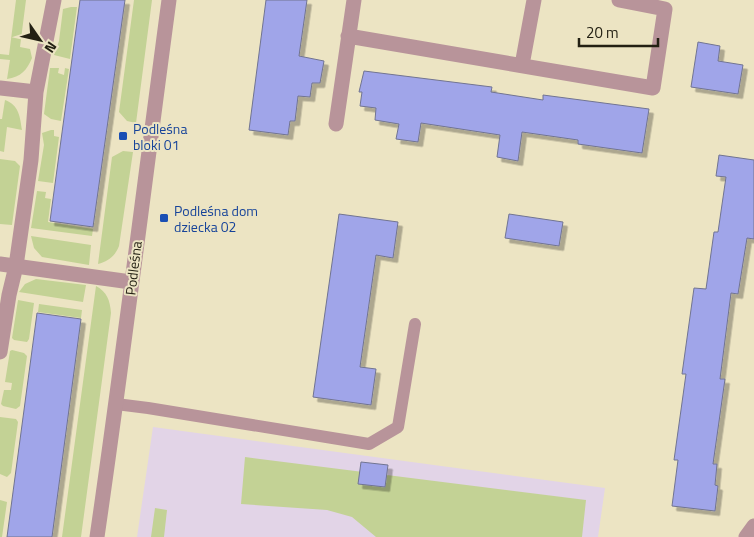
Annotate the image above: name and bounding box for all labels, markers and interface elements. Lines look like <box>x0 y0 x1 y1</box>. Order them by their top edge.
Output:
north arrow <box>15 15 65 65</box>
scale bar <box>579 15 658 47</box>
text: 20 m <box>586 21 619 44</box>
text: N <box>40 38 63 57</box>
place label: Podleśna bloki 01 <box>133 118 187 155</box>
marker: Podleśna bloki 01 <box>117 130 129 142</box>
place label: Podleśna dom dziecka 02 <box>174 200 258 237</box>
marker: Podleśna dom dziecka 02 <box>158 212 170 224</box>
street label: Podleśna <box>119 240 147 296</box>

